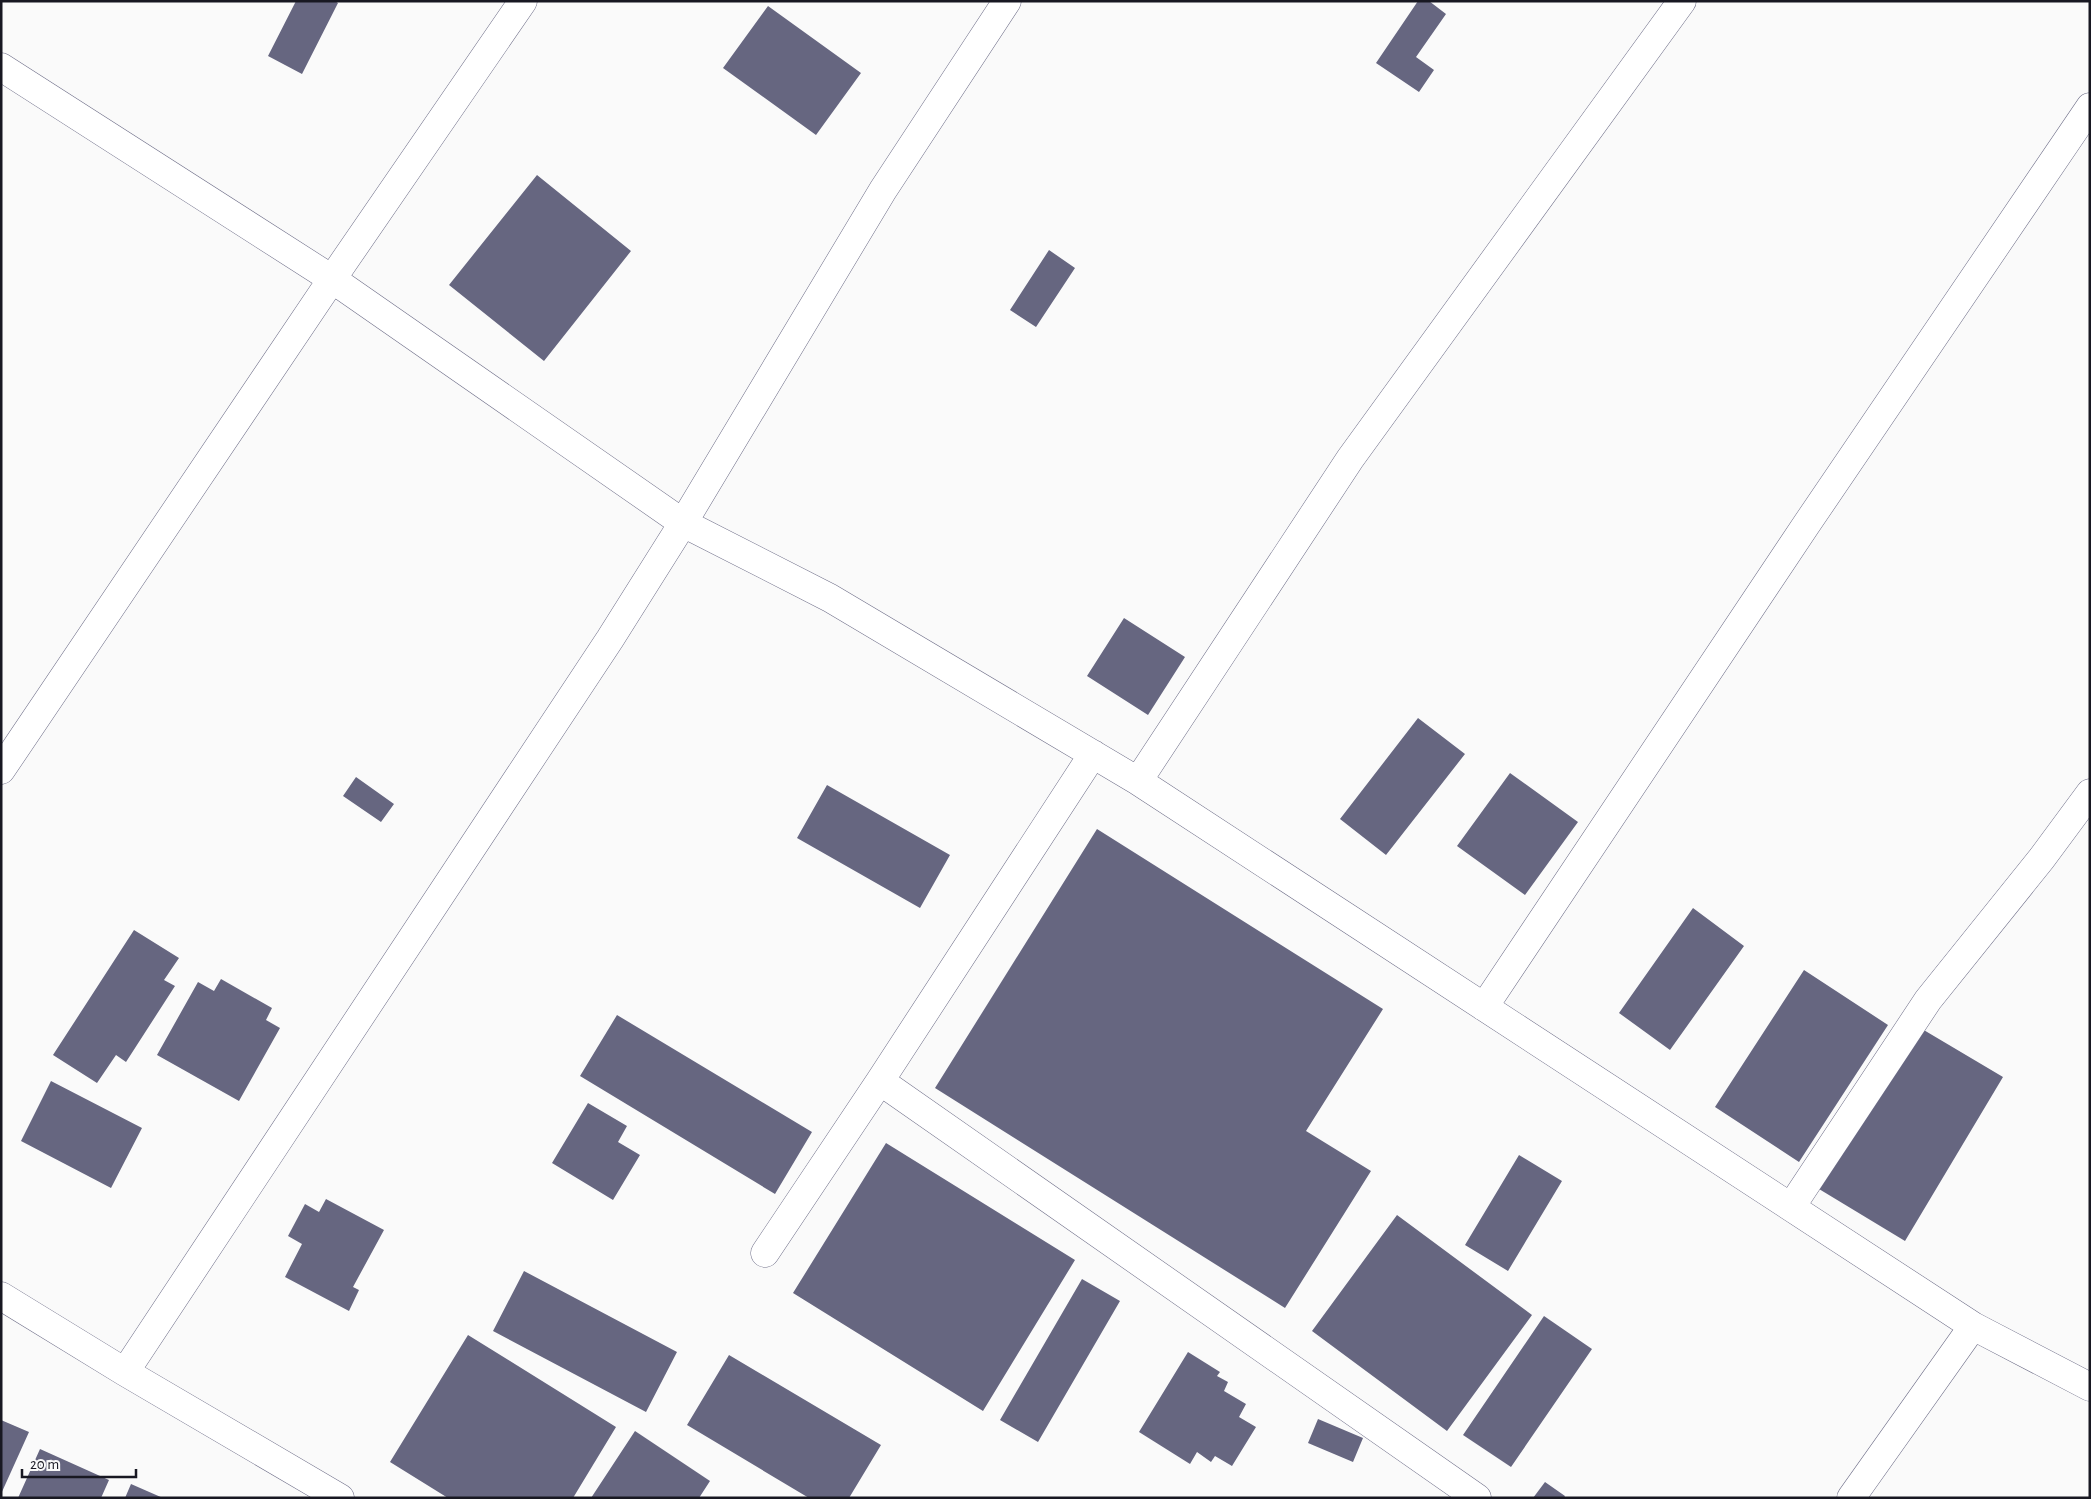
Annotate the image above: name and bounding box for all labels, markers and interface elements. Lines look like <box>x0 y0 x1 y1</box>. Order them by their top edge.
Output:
scale bar <box>22 1446 136 1478</box>
text: 20 m <box>30 1457 59 1472</box>

